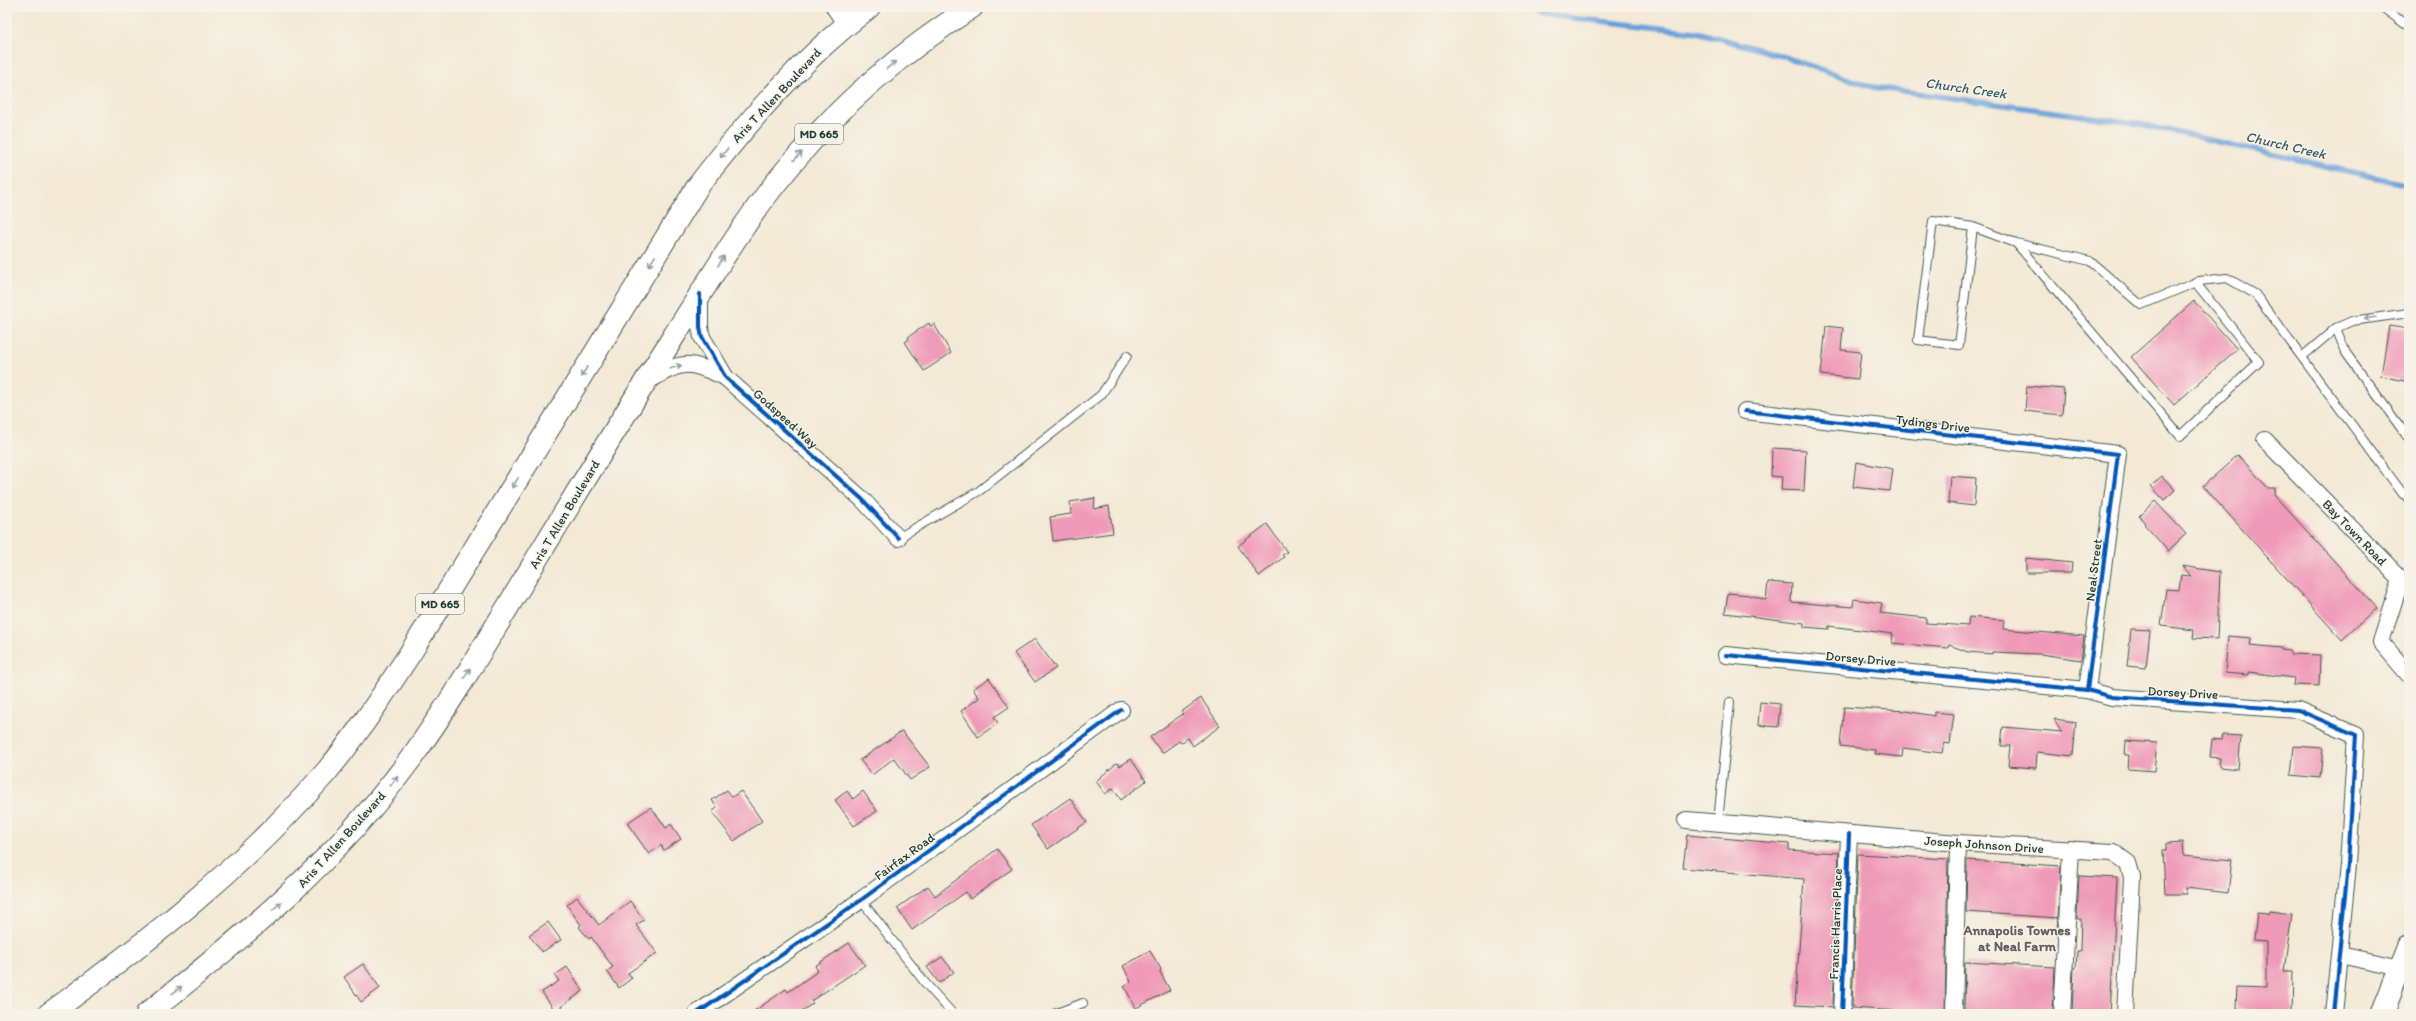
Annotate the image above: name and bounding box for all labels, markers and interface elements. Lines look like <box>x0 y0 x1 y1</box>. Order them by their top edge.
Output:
street label: Aris T Allen Boulevard <box>729 45 824 146</box>
one-way arrow <box>885 61 896 70</box>
water label: Church Creek <box>1924 74 2008 103</box>
road number: MD 665 <box>795 124 843 144</box>
water label: Church Creek <box>2244 128 2328 163</box>
one-way arrow <box>719 148 728 159</box>
one-way arrow <box>793 151 803 161</box>
one-way arrow <box>647 255 655 267</box>
one-way arrow <box>717 256 725 267</box>
one-way arrow <box>2364 314 2377 322</box>
one-way arrow <box>670 363 683 370</box>
one-way arrow <box>579 366 587 378</box>
street label: Godspeed Way <box>750 386 821 451</box>
street label: Tydings Drive <box>1895 412 1971 435</box>
street label: Aris T Allen Boulevard <box>526 457 603 571</box>
one-way arrow <box>511 477 519 489</box>
street label: Bay Town Road <box>2319 496 2390 568</box>
street label: Neal Street <box>2082 538 2105 602</box>
road number: MD 665 <box>416 594 464 614</box>
street label: Dorsey Drive <box>1825 648 1897 669</box>
one-way arrow <box>464 667 472 679</box>
street label: Dorsey Drive <box>2147 683 2219 702</box>
one-way arrow <box>390 775 398 786</box>
street label: Aris T Allen Boulevard <box>294 788 388 890</box>
street label: Fairfax Road <box>871 830 937 883</box>
street label: Joseph Johnson Drive <box>1924 833 2044 856</box>
street label: Francis Harris Place <box>1826 868 1845 980</box>
one-way arrow <box>272 902 282 911</box>
district label: Annapolis Townes at Neal Farm <box>1962 922 2071 955</box>
one-way arrow <box>172 985 183 994</box>

